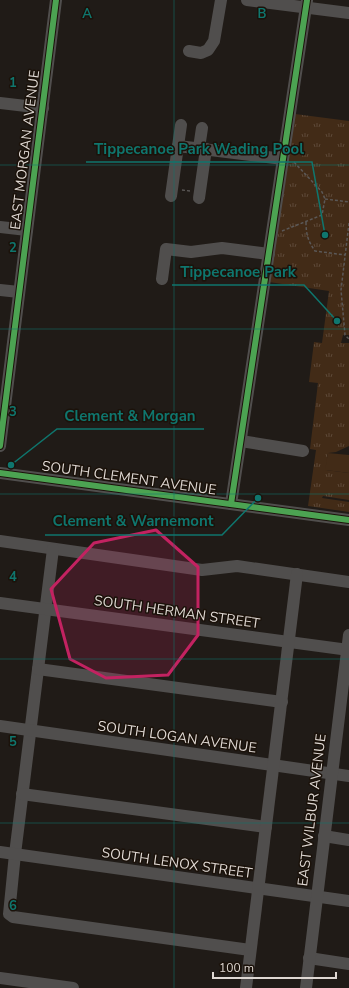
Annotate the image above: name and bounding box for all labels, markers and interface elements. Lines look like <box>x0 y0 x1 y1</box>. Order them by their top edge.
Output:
text: A <box>82 5 92 23</box>
text: B <box>258 5 267 23</box>
street label: EAST MORGAN AVENUE <box>6 69 44 231</box>
text: 1 <box>9 74 17 92</box>
callout: Tippecanoe Park Wading Pool <box>86 135 312 162</box>
text: Tippecanoe Park Wading Pool <box>94 139 304 159</box>
text: 2 <box>9 239 17 257</box>
callout: Tippecanoe Park <box>172 258 304 285</box>
text: Tippecanoe Park <box>180 262 297 282</box>
callout: Clement & Morgan <box>57 402 204 429</box>
text: 3 <box>9 403 17 421</box>
text: Clement & Morgan <box>64 406 196 426</box>
street label: SOUTH CLEMENT AVENUE <box>41 456 217 500</box>
callout: Clement & Warnemont <box>45 508 222 535</box>
text: Clement & Warnemont <box>53 511 214 531</box>
text: 4 <box>9 568 17 586</box>
street label: SOUTH HERMAN STREET <box>93 591 262 633</box>
street label: SOUTH LOGAN AVENUE <box>96 716 258 758</box>
text: 5 <box>9 733 17 751</box>
street label: EAST WILBUR AVENUE <box>293 733 331 887</box>
street label: SOUTH LENOX STREET <box>100 843 254 883</box>
text: 6 <box>9 897 17 915</box>
scale bar <box>213 954 336 980</box>
text: 100 m <box>219 960 254 976</box>

